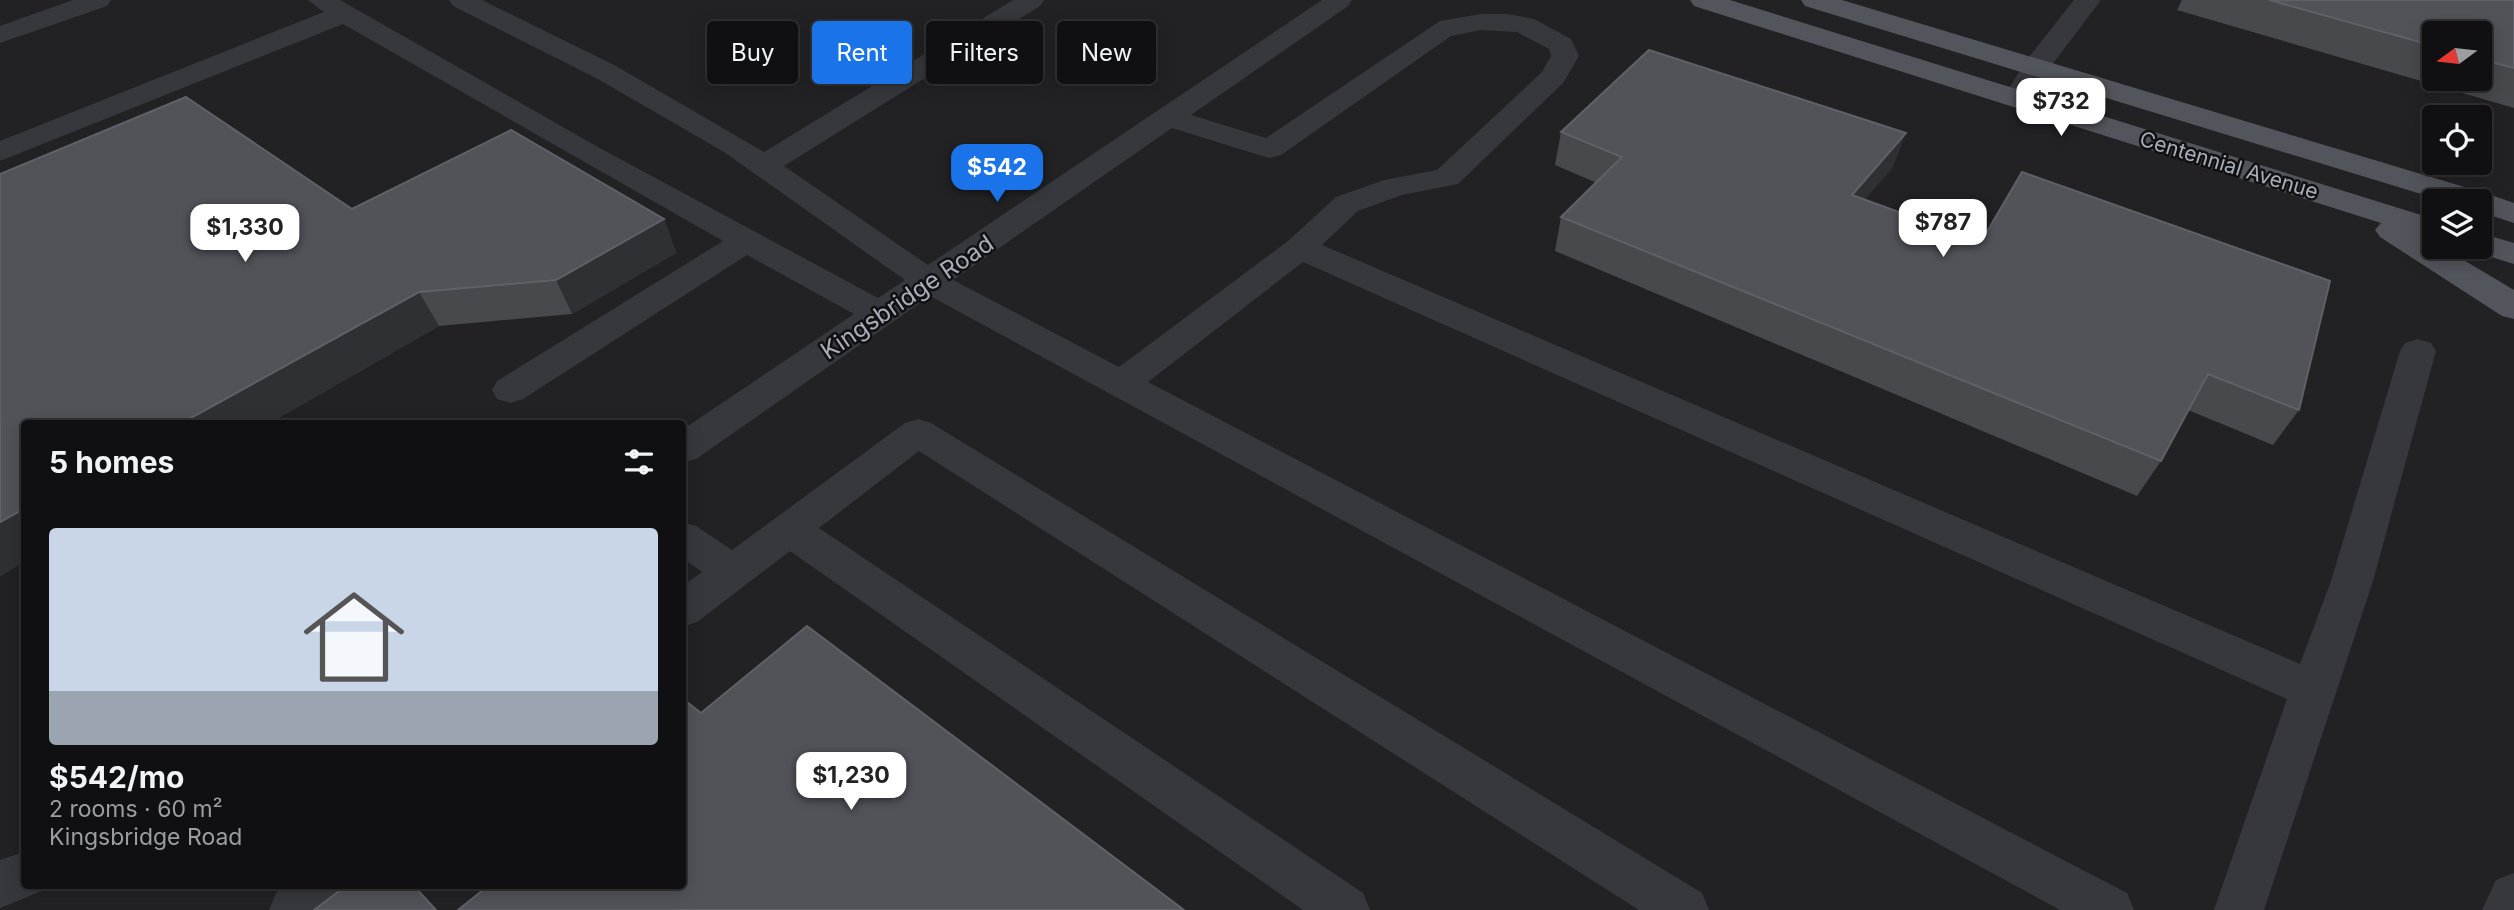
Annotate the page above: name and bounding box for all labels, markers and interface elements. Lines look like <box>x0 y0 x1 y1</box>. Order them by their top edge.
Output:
chip: Buy <box>707 21 798 84</box>
chip: Rent <box>812 21 912 84</box>
chip: Filters <box>926 21 1043 84</box>
chip: New <box>1057 21 1156 84</box>
north arrow <box>2422 21 2492 91</box>
map controls <box>2422 21 2492 259</box>
pin: $732 <box>2020 78 2102 138</box>
text: $732 <box>2032 87 2090 115</box>
button: locate <box>2422 105 2492 175</box>
street label: Centennial Avenue <box>2137 126 2321 204</box>
pin: $542 <box>956 144 1038 204</box>
text: $542 <box>967 153 1027 181</box>
button: layers <box>2422 189 2492 259</box>
pin: $787 <box>1902 200 1984 259</box>
pin: $1,330 <box>188 204 302 264</box>
text: $787 <box>1915 208 1971 236</box>
text: $1,330 <box>206 213 284 241</box>
street label: Kingsbridge Road <box>815 229 999 365</box>
icon: filters <box>620 443 658 481</box>
text: 5 homes <box>49 444 174 480</box>
icon: home <box>291 574 417 700</box>
pin: $1,230 <box>794 752 908 812</box>
text: $542/mo <box>49 759 184 795</box>
text: $1,230 <box>812 761 890 789</box>
text: 2 rooms · 60 m² <box>49 795 223 823</box>
text: Kingsbridge Road <box>49 823 242 851</box>

